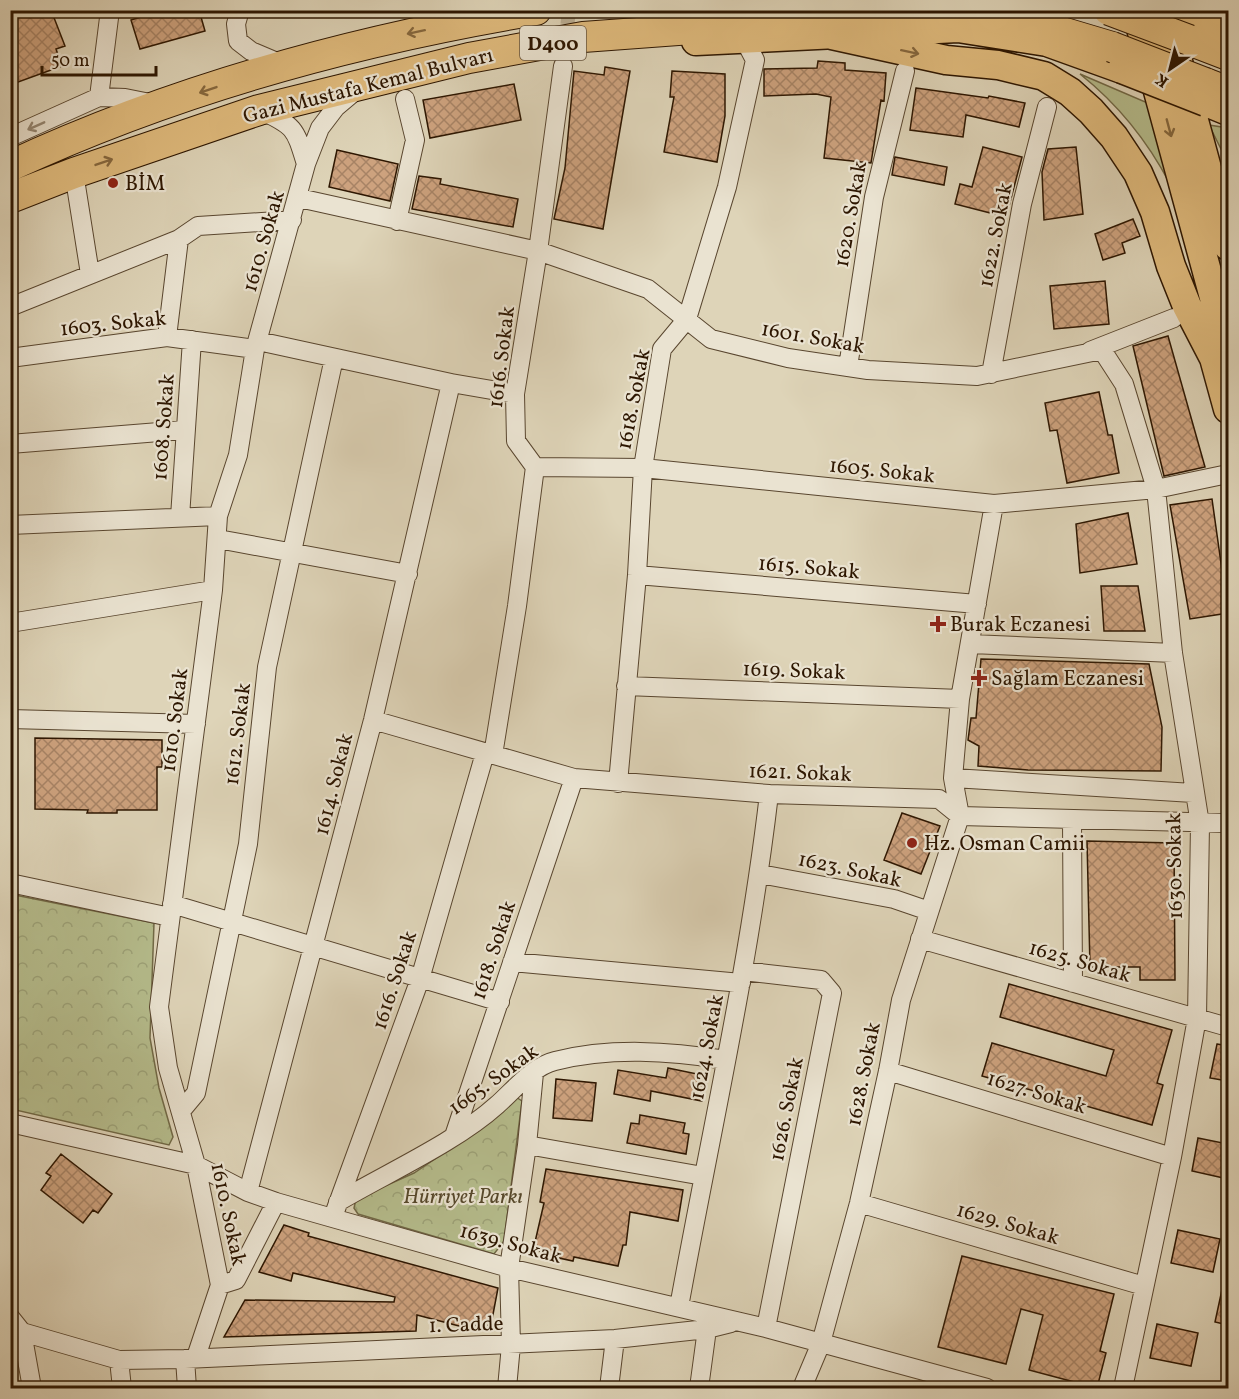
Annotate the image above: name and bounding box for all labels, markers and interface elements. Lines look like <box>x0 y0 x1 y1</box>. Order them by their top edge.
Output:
road number: D400 <box>520 26 586 60</box>
one-way arrow <box>407 27 426 38</box>
scale bar <box>42 39 156 77</box>
north arrow <box>1140 39 1200 99</box>
street label: Gazi Mustafa Kemal Bulvarı <box>240 41 497 132</box>
one-way arrow <box>900 47 919 59</box>
text: 50 m <box>51 49 90 74</box>
text: K <box>1151 67 1174 92</box>
one-way arrow <box>199 86 218 97</box>
one-way arrow <box>1164 118 1175 137</box>
one-way arrow <box>27 121 45 132</box>
one-way arrow <box>94 156 113 167</box>
street label: 1620. Sokak <box>828 158 875 270</box>
place label: BİM <box>125 170 165 199</box>
marker: BİM <box>106 176 120 190</box>
street label: 1622. Sokak <box>972 180 1021 290</box>
street label: 1610. Sokak <box>236 187 293 296</box>
street label: 1603. Sokak <box>59 304 168 344</box>
street label: 1616. Sokak <box>482 304 523 410</box>
street label: 1601. Sokak <box>759 315 867 362</box>
street label: 1618. Sokak <box>610 346 659 452</box>
street label: 1608. Sokak <box>146 372 183 482</box>
street label: 1605. Sokak <box>827 452 937 492</box>
street label: 1615. Sokak <box>757 550 862 587</box>
place label: Burak Eczanesi <box>950 611 1091 640</box>
marker: Burak Eczanesi <box>931 617 945 631</box>
street label: 1619. Sokak <box>742 655 846 688</box>
place label: Sağlam Eczanesi <box>991 665 1144 694</box>
street label: 1610. Sokak <box>155 666 196 774</box>
marker: Sağlam Eczanesi <box>972 671 986 685</box>
street label: 1612. Sokak <box>218 681 259 787</box>
street label: 1614. Sokak <box>308 730 361 839</box>
street label: 1621. Sokak <box>748 757 853 790</box>
street label: 1630. Sokak <box>1160 812 1191 919</box>
place label: Hz. Osman Camii <box>924 830 1085 859</box>
marker: Hz. Osman Camii <box>905 836 919 850</box>
street label: 1623. Sokak <box>795 845 905 896</box>
street label: 1618. Sokak <box>465 897 524 1004</box>
street label: 1616. Sokak <box>366 927 425 1034</box>
street label: 1625. Sokak <box>1025 934 1135 991</box>
street label: 1624. Sokak <box>683 991 732 1103</box>
street label: 1628. Sokak <box>840 1019 889 1129</box>
street label: 1665. Sokak <box>443 1037 545 1123</box>
street label: 1626. Sokak <box>763 1054 812 1164</box>
street label: 1627. Sokak <box>983 1065 1090 1122</box>
street label: 1610. Sokak <box>202 1160 253 1269</box>
park label: Hürriyet Parkı <box>403 1183 523 1212</box>
street label: 1629. Sokak <box>953 1196 1063 1253</box>
street label: 1639. Sokak <box>456 1217 566 1272</box>
street label: 1. Cadde <box>428 1310 504 1341</box>

